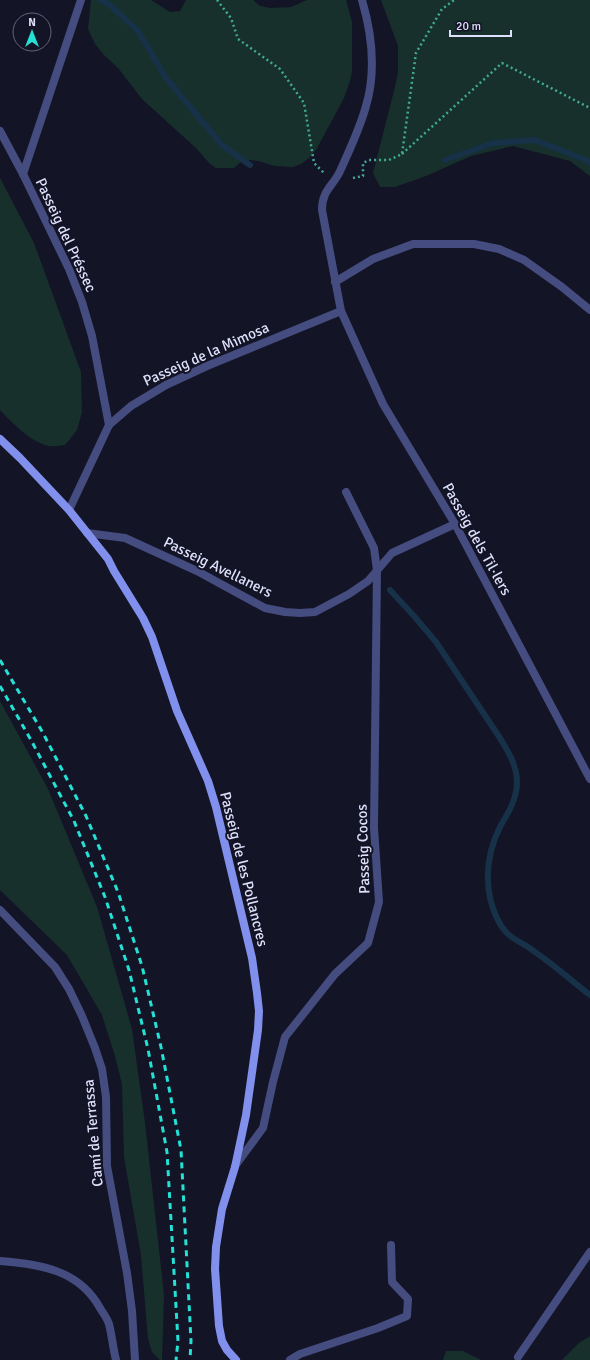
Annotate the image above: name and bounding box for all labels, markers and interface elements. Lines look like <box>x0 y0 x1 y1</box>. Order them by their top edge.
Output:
north arrow <box>12 12 52 52</box>
scale bar <box>450 12 511 38</box>
text: N <box>28 16 36 29</box>
text: 20 m <box>456 19 481 34</box>
street label: Passeig del Préssec <box>32 175 100 295</box>
street label: Passeig de la Mimosa <box>140 318 272 390</box>
street label: Passeig dels Til·lers <box>439 480 516 599</box>
street label: Passeig Avellaners <box>161 533 276 601</box>
street label: Passeig de les Pollancres <box>216 790 272 949</box>
street label: Passeig Cocos <box>352 803 374 894</box>
street label: Camí de Terrassa <box>79 1079 107 1187</box>

